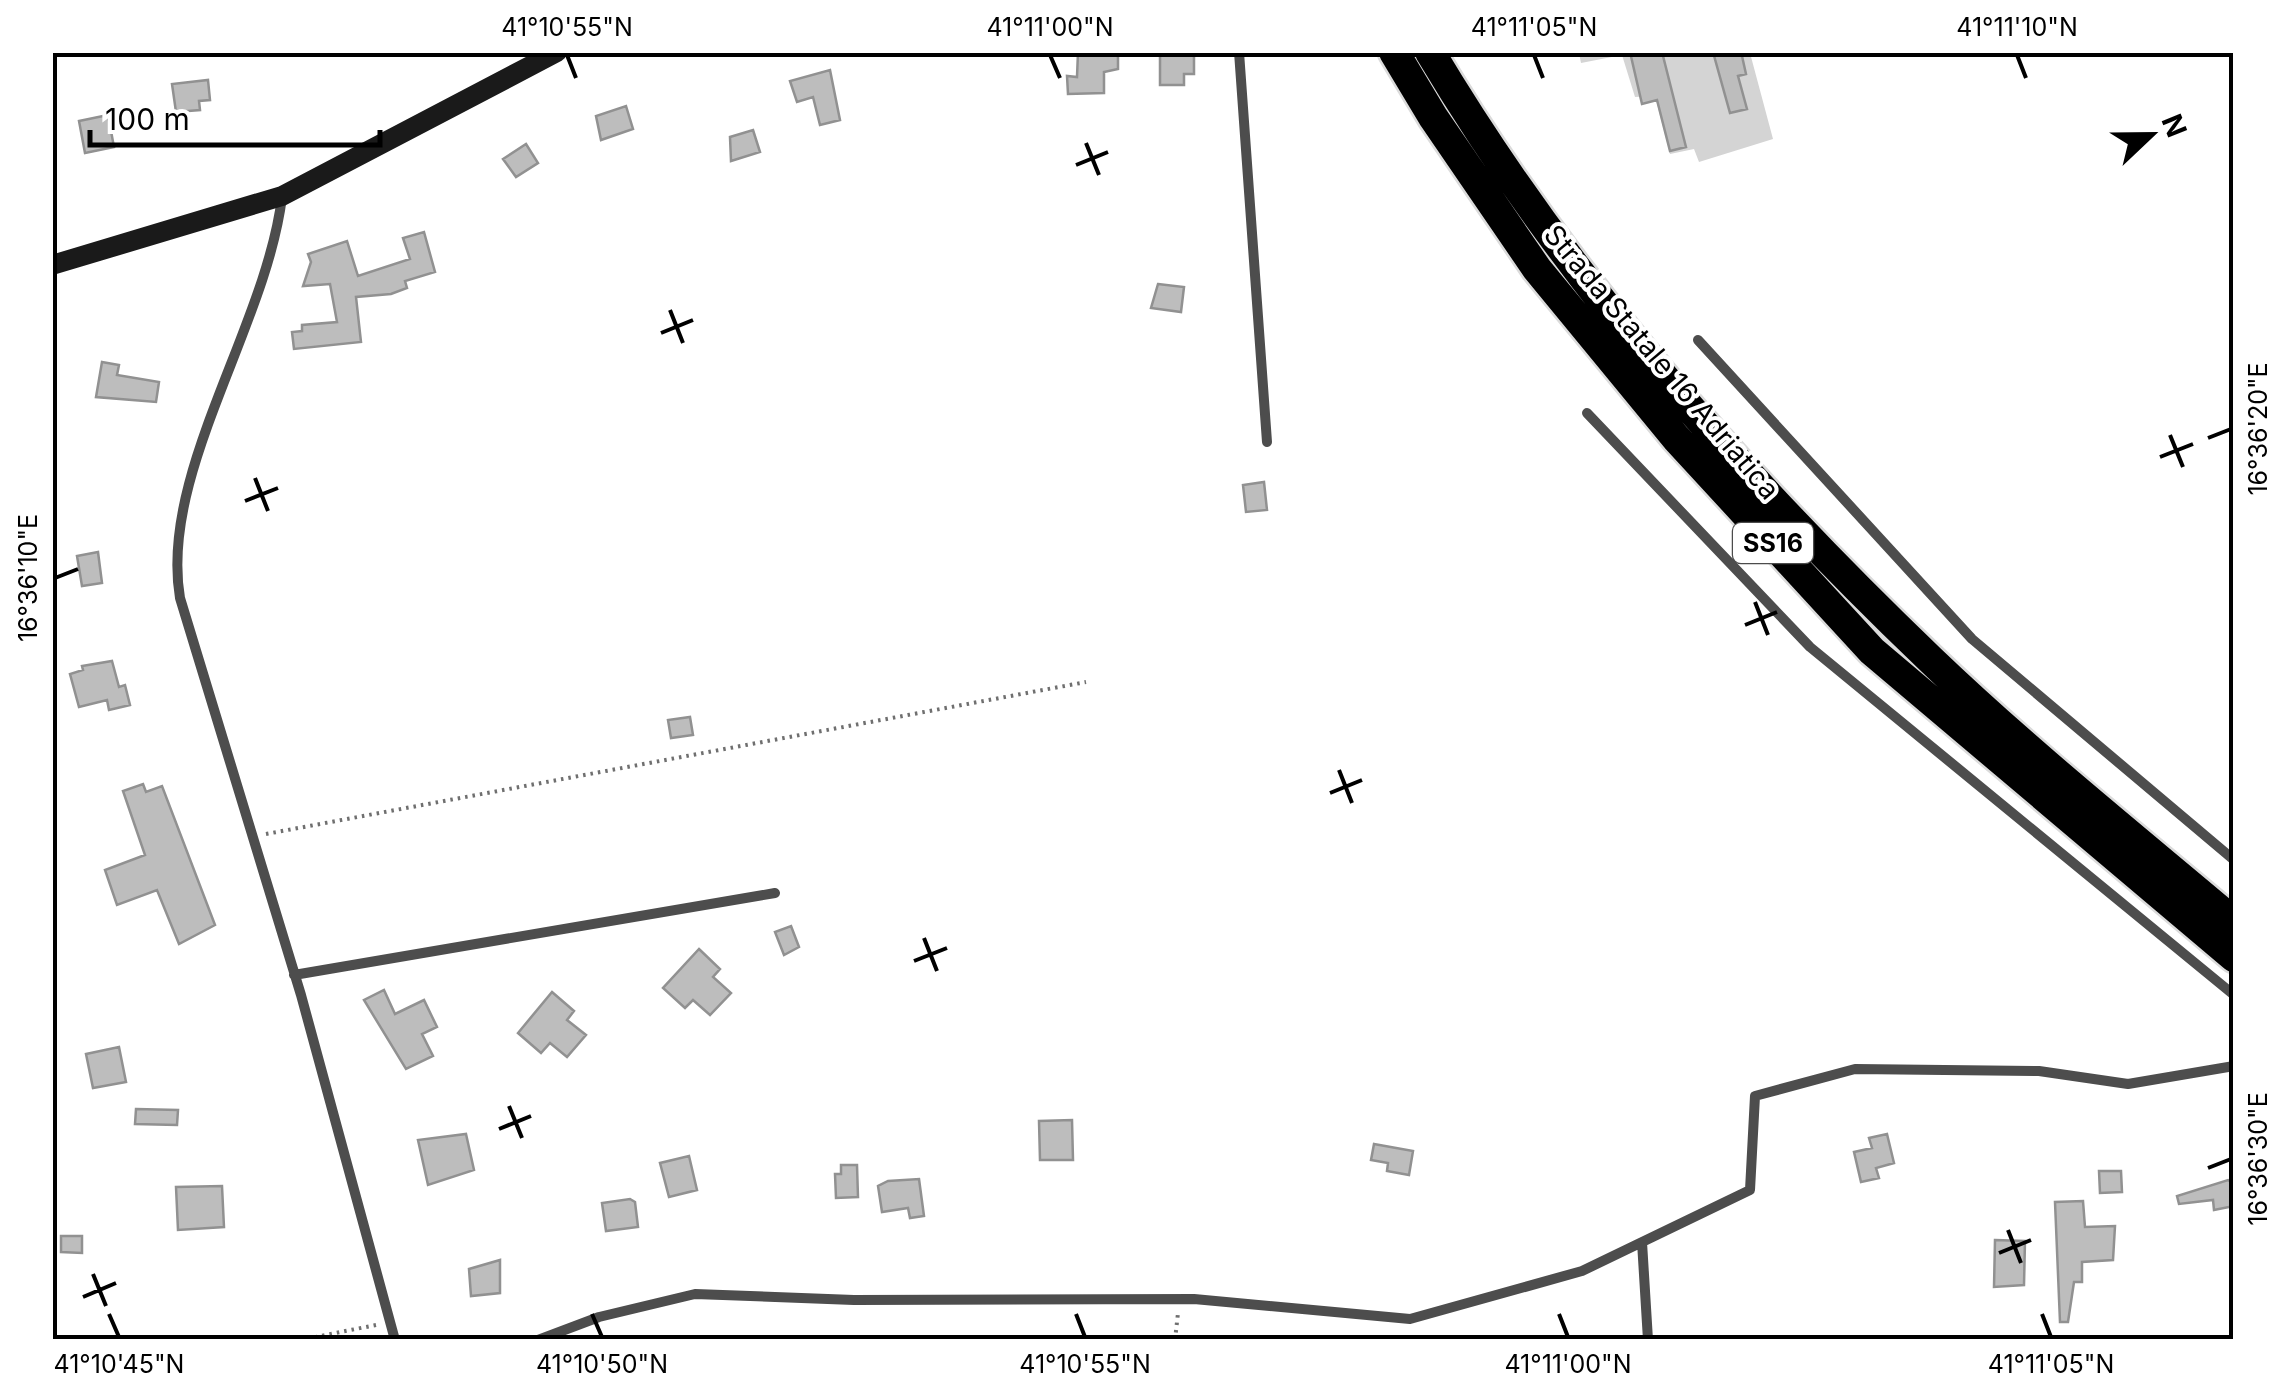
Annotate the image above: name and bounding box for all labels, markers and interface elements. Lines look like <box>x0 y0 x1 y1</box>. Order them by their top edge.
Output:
text: 41°10'55"N <box>501 12 633 42</box>
text: 41°11'00"N <box>986 12 1114 42</box>
text: 41°11'05"N <box>1471 12 1597 42</box>
text: 41°11'10"N <box>1956 12 2078 42</box>
scale bar <box>90 85 380 147</box>
north arrow <box>2101 85 2201 185</box>
text: 100 m <box>105 101 190 137</box>
text: N <box>2154 109 2194 142</box>
street label: Strada Statale 16 Adriatica <box>1537 218 1787 506</box>
text: 16°36'20"E <box>2243 362 2273 496</box>
text: 16°36'10"E <box>13 514 43 642</box>
road number: SS16 <box>1733 523 1813 563</box>
text: 16°36'30"E <box>2243 1092 2273 1226</box>
text: 41°10'45"N <box>54 1349 184 1379</box>
text: 41°10'50"N <box>536 1349 668 1379</box>
text: 41°10'55"N <box>1019 1349 1151 1379</box>
text: 41°11'00"N <box>1504 1349 1632 1379</box>
text: 41°11'05"N <box>1988 1349 2114 1379</box>

